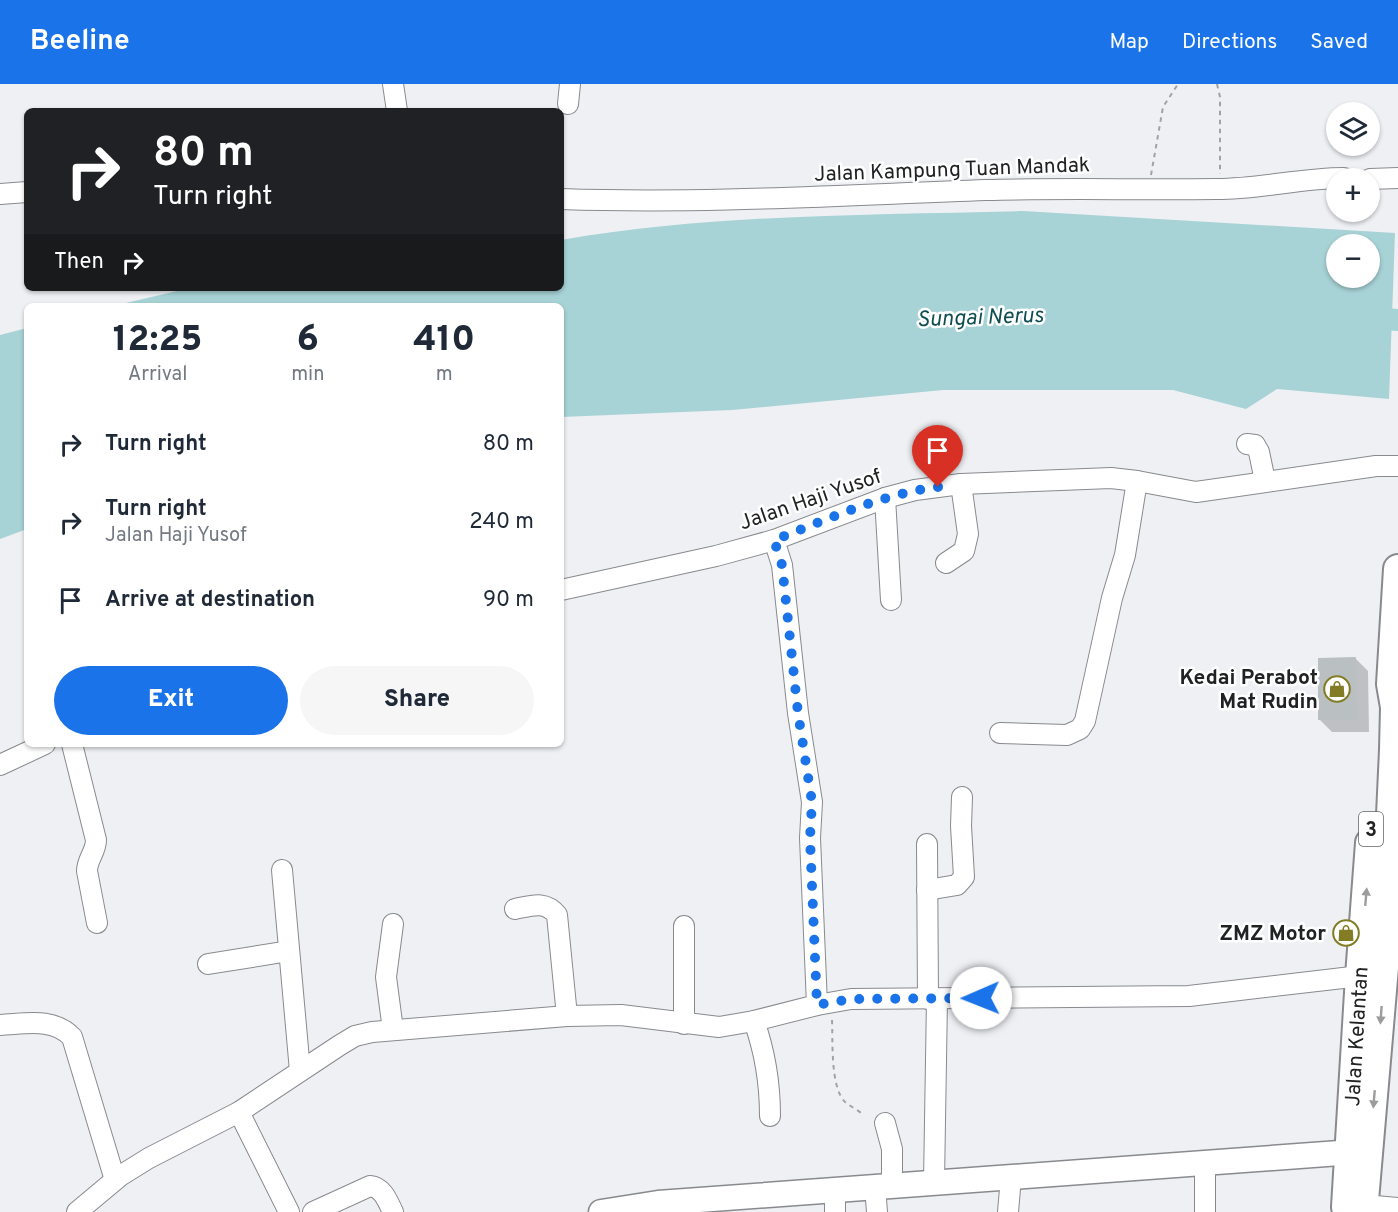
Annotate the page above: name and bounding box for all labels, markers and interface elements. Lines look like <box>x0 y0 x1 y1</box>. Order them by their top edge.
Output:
text: Beeline <box>30 24 130 60</box>
text: Map <box>1109 29 1149 56</box>
text: Directions <box>1182 29 1277 56</box>
text: Saved <box>1310 29 1368 56</box>
map controls <box>1326 102 1380 288</box>
button: layers <box>1326 102 1380 156</box>
text: 80 m <box>153 128 254 181</box>
icon: right <box>54 132 132 210</box>
street label: Jalan Kampung Tuan Mandak <box>814 152 1090 189</box>
button: + <box>1326 168 1380 222</box>
text: Turn right <box>153 180 272 214</box>
button: − <box>1326 234 1380 288</box>
icon: right <box>116 246 149 279</box>
text: Then <box>54 249 104 276</box>
water label: Sungai Nerus <box>916 303 1045 334</box>
text: 12:25 <box>113 318 202 364</box>
text: 6 <box>297 318 319 364</box>
text: 410 <box>413 318 475 364</box>
text: Arrival <box>128 362 187 388</box>
text: min <box>291 362 324 388</box>
text: m <box>436 362 453 388</box>
pin <box>912 425 963 487</box>
icon: right <box>54 428 87 461</box>
text: Turn right <box>105 431 207 458</box>
text: 80 m <box>483 431 534 458</box>
icon: arrive <box>921 434 954 467</box>
street label: Jalan Haji Yusof <box>736 463 885 537</box>
text: Turn right <box>105 496 207 523</box>
icon: right <box>54 506 87 539</box>
text: 240 m <box>469 509 534 536</box>
text: Jalan Haji Yusof <box>105 523 247 549</box>
icon: arrive <box>54 584 87 617</box>
text: Arrive at destination <box>105 587 315 614</box>
text: 90 m <box>483 587 534 614</box>
place label: Kedai Perabot Mat Rudin <box>1180 665 1318 716</box>
button: Exit <box>54 666 288 735</box>
button: Share <box>300 666 534 735</box>
shop icon: Kedai Perabot Mat Rudin <box>1322 674 1352 704</box>
road number: 3 <box>1359 812 1383 846</box>
one-way arrow <box>1361 887 1371 906</box>
shop icon: ZMZ Motor <box>1331 918 1361 948</box>
place label: ZMZ Motor <box>1220 921 1326 948</box>
position arrow <box>949 966 1013 1030</box>
street label: Jalan Kelantan <box>1340 966 1376 1107</box>
one-way arrow <box>1376 1006 1386 1025</box>
one-way arrow <box>1369 1089 1379 1108</box>

